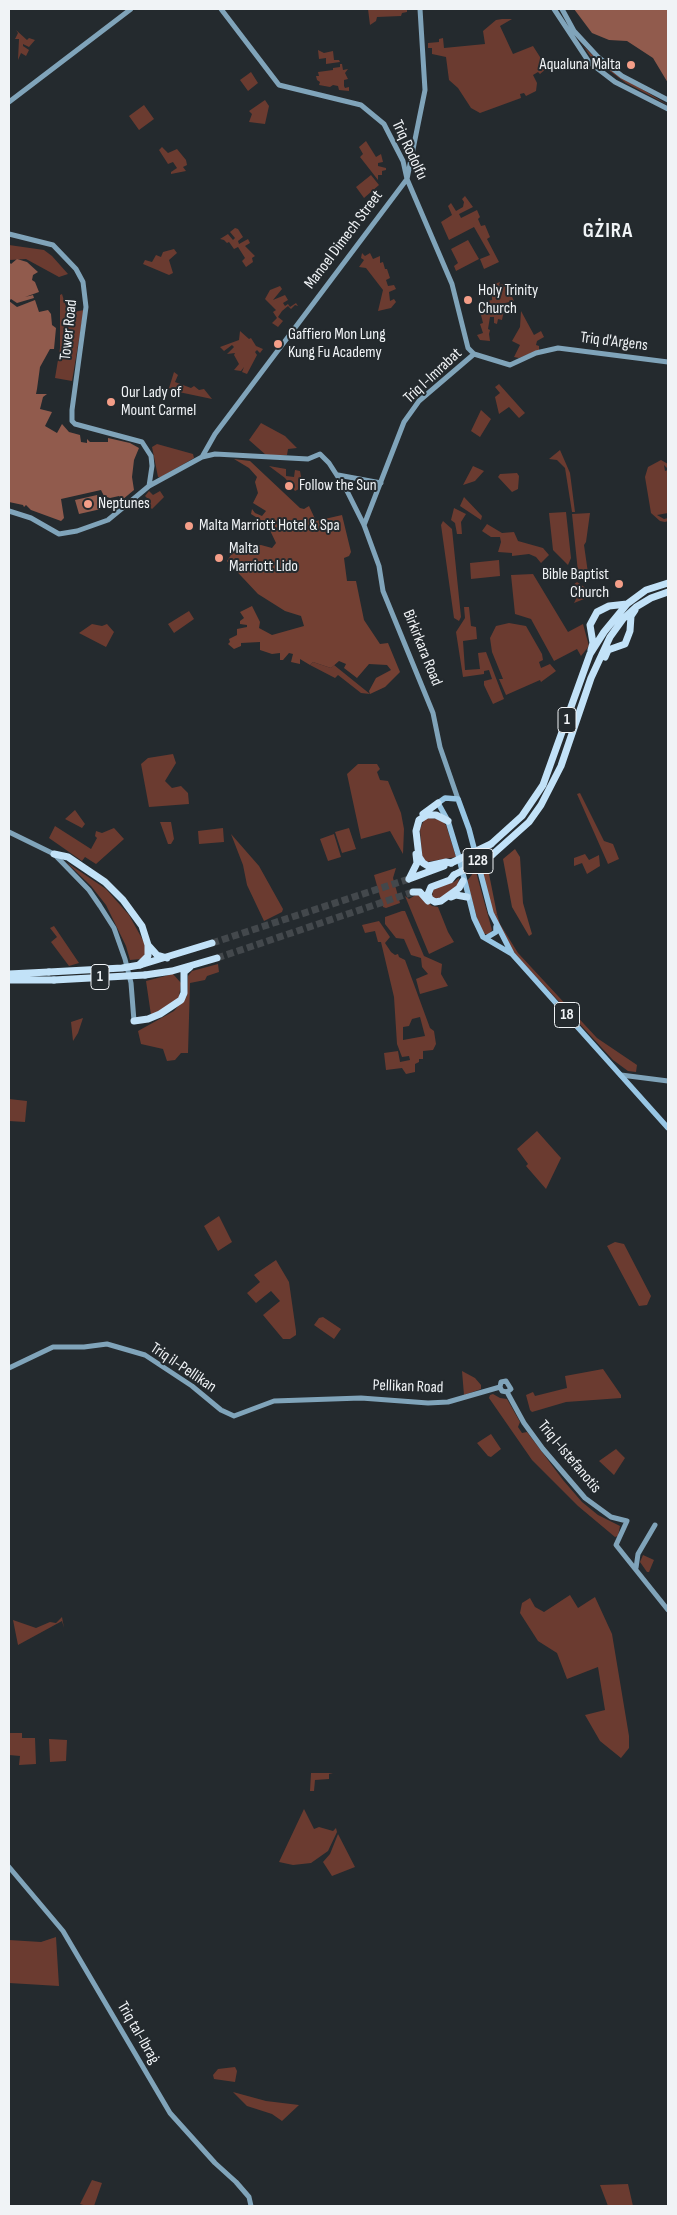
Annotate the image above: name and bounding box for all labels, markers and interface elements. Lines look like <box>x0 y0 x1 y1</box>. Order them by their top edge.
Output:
place label: Aqualuna Malta <box>540 55 621 75</box>
marker: Aqualuna Malta <box>625 59 637 71</box>
street label: Triq Rodolfu <box>387 117 431 183</box>
street label: Manoel Dimech Street <box>301 187 387 293</box>
district label: GŻIRA <box>582 219 634 245</box>
place label: Holy Trinity Church <box>478 281 538 319</box>
marker: Holy Trinity Church <box>462 294 474 306</box>
street label: Tower Road <box>56 299 82 361</box>
place label: Gaffiero Mon Lung Kung Fu Academy <box>288 325 386 363</box>
street label: Triq d'Argens <box>579 328 649 356</box>
marker: Gaffiero Mon Lung Kung Fu Academy <box>272 338 284 350</box>
street label: Triq l-Imrabat <box>400 344 466 408</box>
place label: Our Lady of Mount Carmel <box>121 383 196 421</box>
marker: Our Lady of Mount Carmel <box>105 396 117 408</box>
place label: Follow the Sun <box>299 476 377 496</box>
marker: Follow the Sun <box>283 480 295 492</box>
place label: Neptunes <box>98 494 150 514</box>
marker: Neptunes <box>82 498 94 510</box>
place label: Malta Marriott Hotel & Spa <box>199 516 340 536</box>
marker: Malta Marriott Hotel & Spa <box>183 520 195 532</box>
place label: Malta Marriott Lido <box>229 539 298 577</box>
marker: Malta Marriott Lido <box>213 552 225 564</box>
place label: Bible Baptist Church <box>542 565 609 603</box>
marker: Bible Baptist Church <box>613 578 625 590</box>
street label: Birkirkara Road <box>398 607 446 689</box>
road number: 1 <box>558 708 576 732</box>
road number: 128 <box>463 848 493 874</box>
road number: 1 <box>91 964 109 990</box>
road number: 18 <box>554 1002 580 1028</box>
street label: Triq il-Pellikan <box>146 1339 220 1397</box>
street label: Pellikan Road <box>372 1376 444 1398</box>
street label: Triq l-Istefanotis <box>533 1417 605 1497</box>
street label: Triq tal-Ibraġ <box>113 1998 163 2068</box>

